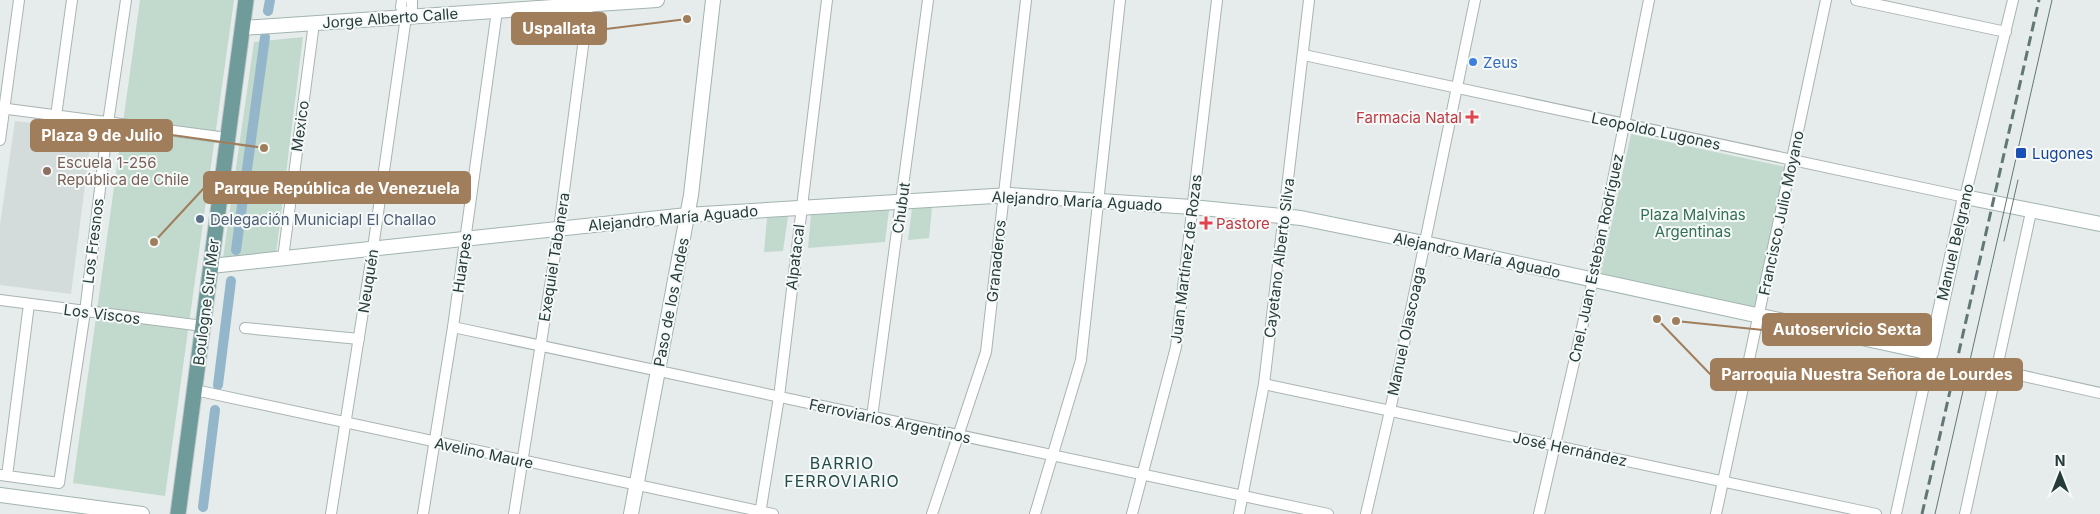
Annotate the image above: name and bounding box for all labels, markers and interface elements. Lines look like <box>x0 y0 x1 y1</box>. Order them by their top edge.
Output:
street label: Jorge Alberto Calle <box>321 4 459 32</box>
callout: Uspallata <box>512 13 606 44</box>
text: Uspallata <box>522 18 596 38</box>
place label: Zeus <box>1483 53 1518 72</box>
marker: Zeus <box>1467 56 1479 68</box>
street label: Mexico <box>287 99 313 153</box>
place label: Farmacia Natal <box>1356 108 1462 127</box>
street label: Leopoldo Lugones <box>1590 108 1722 154</box>
marker: Farmacia Natal <box>1466 111 1478 123</box>
callout: Plaza 9 de Julio <box>31 120 172 151</box>
text: Plaza 9 de Julio <box>41 125 163 145</box>
street label: Francisco Julio Moyano <box>1754 129 1808 297</box>
place label: Lugones <box>2032 144 2093 163</box>
marker: Lugones <box>2014 146 2028 160</box>
street label: Cnel. Juan Esteban Rodríguez <box>1565 152 1627 364</box>
place label: Escuela 1-256 República de Chile <box>57 153 189 189</box>
marker: Escuela 1-256 República de Chile <box>41 165 53 177</box>
callout: Parque República de Venezuela <box>204 172 470 203</box>
street label: Juan Martínez de Rozas <box>1166 173 1206 345</box>
street label: Cayetano Alberto Silva <box>1260 177 1298 339</box>
text: Parque República de Venezuela <box>214 178 460 198</box>
street label: Chubut <box>888 181 914 235</box>
street label: Manuel Belgrano <box>1932 182 1978 302</box>
street label: Alejandro María Aguado <box>991 187 1163 215</box>
street label: Exequiel Tabanera <box>534 191 574 323</box>
street label: Los Fresnos <box>78 197 108 285</box>
street label: Alejandro María Aguado <box>587 201 759 235</box>
park label: Plaza Malvinas Argentinas <box>1640 205 1746 241</box>
place label: Delegación Municiapl El Challao <box>210 210 436 229</box>
marker: Delegación Municiapl El Challao <box>194 213 206 225</box>
place label: Pastore <box>1216 214 1270 233</box>
marker: Pastore <box>1200 217 1212 229</box>
street label: Granaderos <box>982 219 1010 303</box>
street label: Alpatacal <box>782 223 808 291</box>
street label: Alejandro María Aguado <box>1392 228 1562 282</box>
street label: Huarpes <box>448 232 476 294</box>
street label: Paso de los Andes <box>649 236 693 368</box>
street label: Boulogne Sur Mer <box>189 237 223 367</box>
street label: Neuquén <box>354 248 382 314</box>
street label: Manuel Olascoaga <box>1383 265 1429 397</box>
street label: Los Viscos <box>63 300 141 328</box>
callout: Autoservicio Sexta <box>1763 314 1931 345</box>
text: Autoservicio Sexta <box>1773 319 1921 339</box>
callout: Parroquia Nuestra Señora de Lourdes <box>1711 359 2022 390</box>
text: Parroquia Nuestra Señora de Lourdes <box>1721 364 2013 384</box>
street label: Ferroviarios Argentinos <box>807 395 973 447</box>
street label: José Hernández <box>1511 428 1629 470</box>
street label: Avelino Maure <box>433 433 535 473</box>
north arrow <box>2035 449 2085 499</box>
text: N <box>2055 452 2065 469</box>
district label: BARRIO FERROVIARIO <box>784 453 900 491</box>

